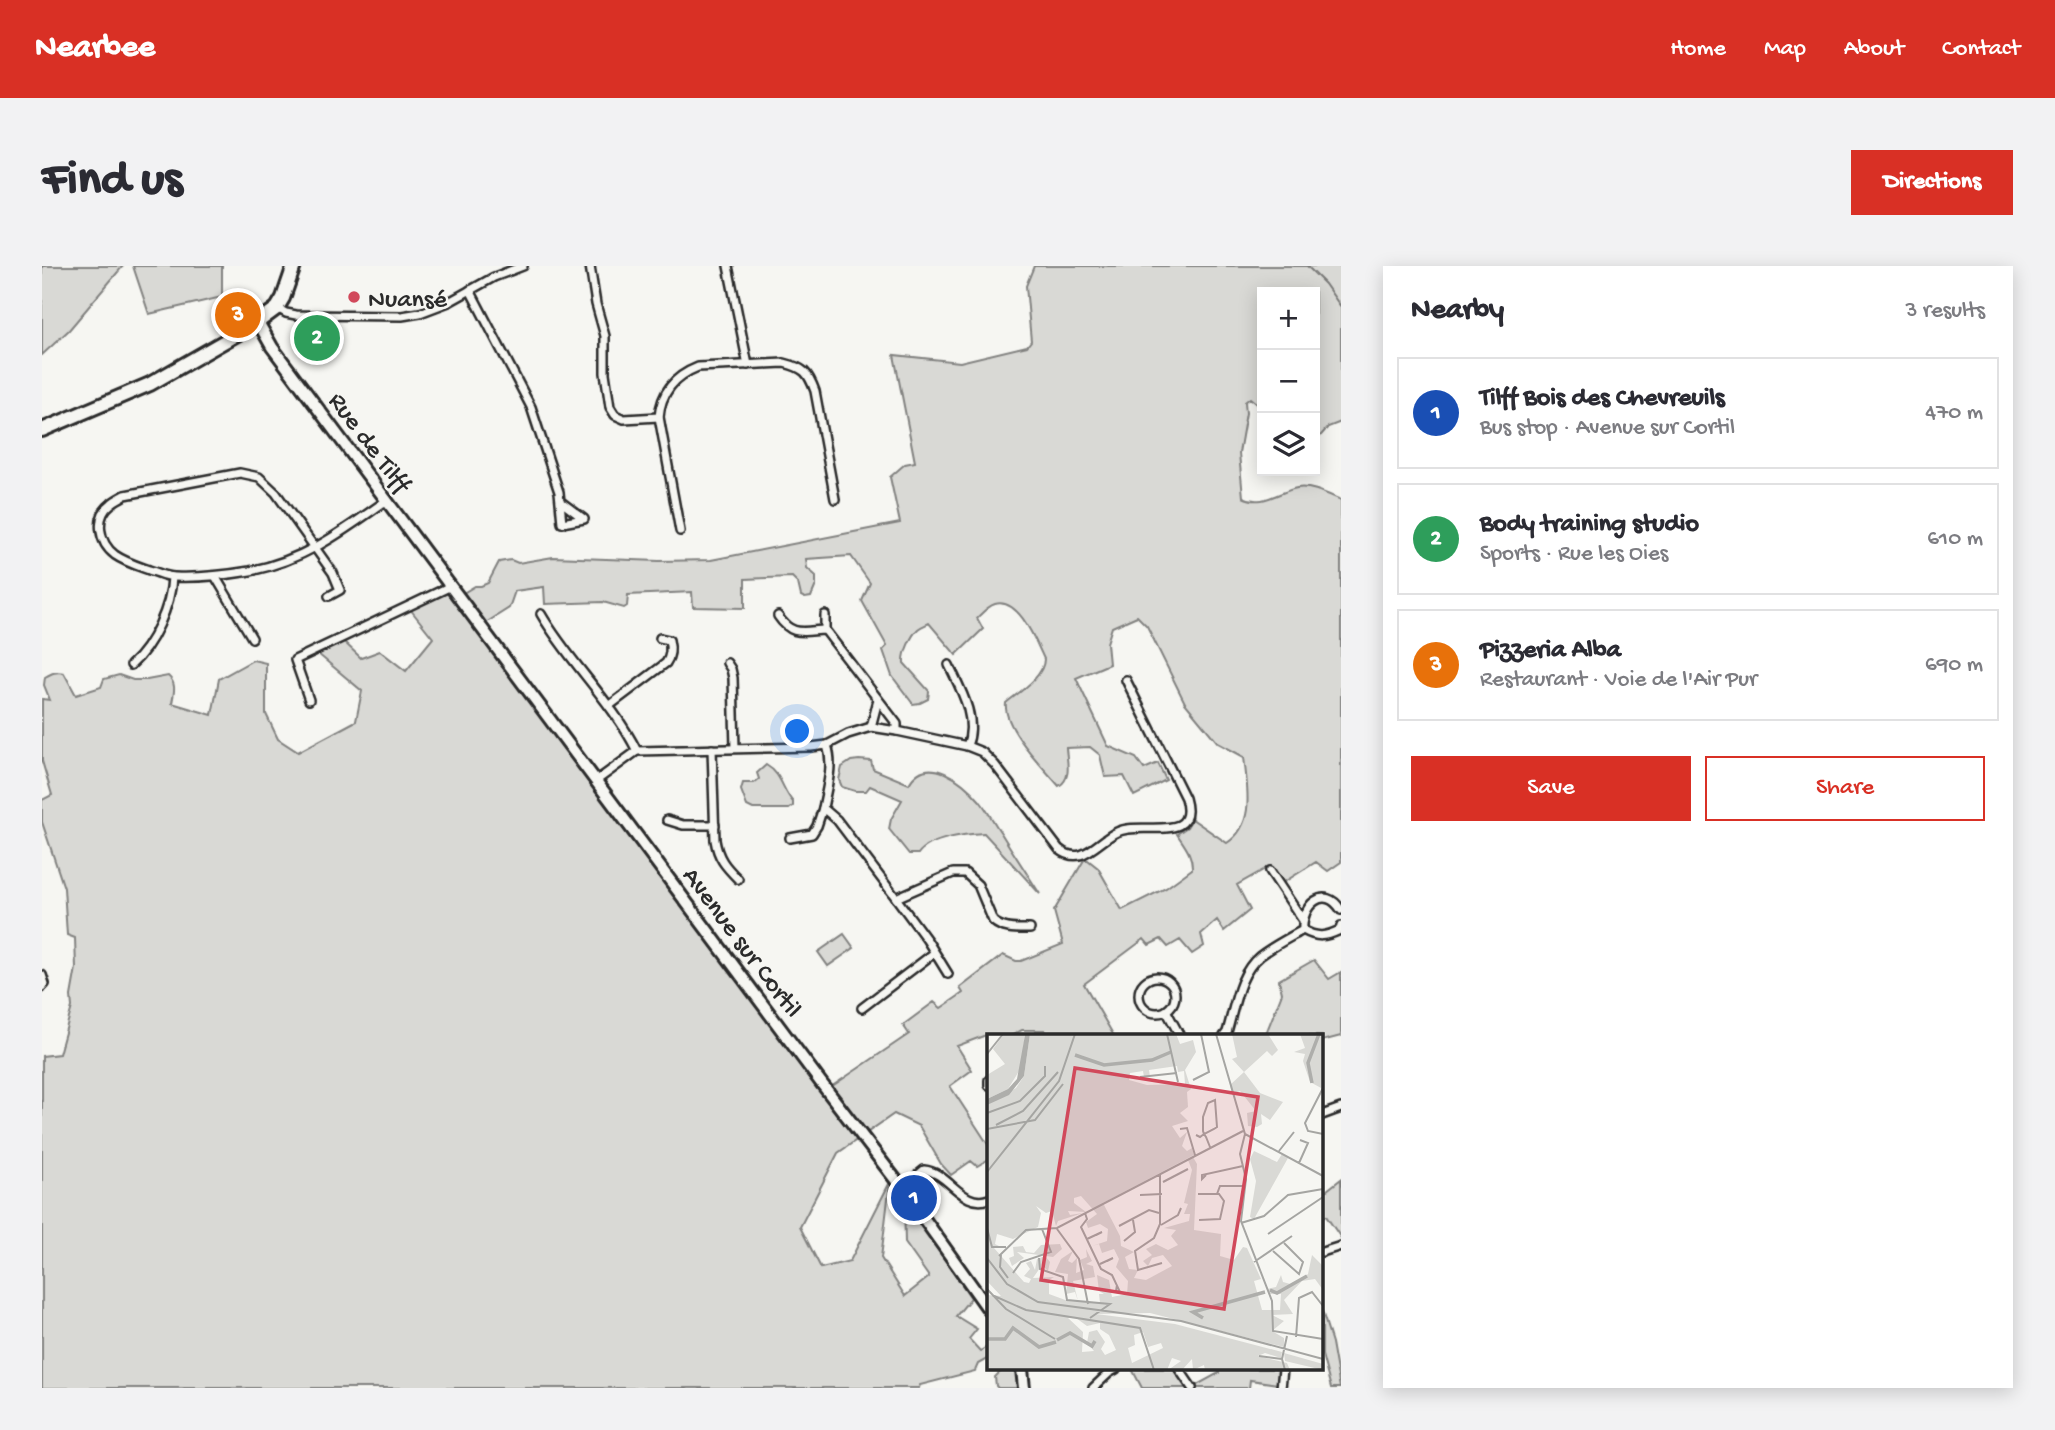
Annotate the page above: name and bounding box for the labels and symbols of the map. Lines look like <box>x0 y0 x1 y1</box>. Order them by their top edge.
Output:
place label: Nuansé <box>368 286 448 317</box>
pin: 3 <box>215 289 261 341</box>
marker: Nuansé <box>346 289 362 305</box>
pin: 2 <box>294 312 340 364</box>
street label: Rue de Tilff <box>320 387 416 502</box>
your location <box>780 714 814 748</box>
street label: Avenue sur Cortil <box>674 862 807 1025</box>
inset map <box>987 1034 1324 1370</box>
pin: 1 <box>891 1172 937 1224</box>

